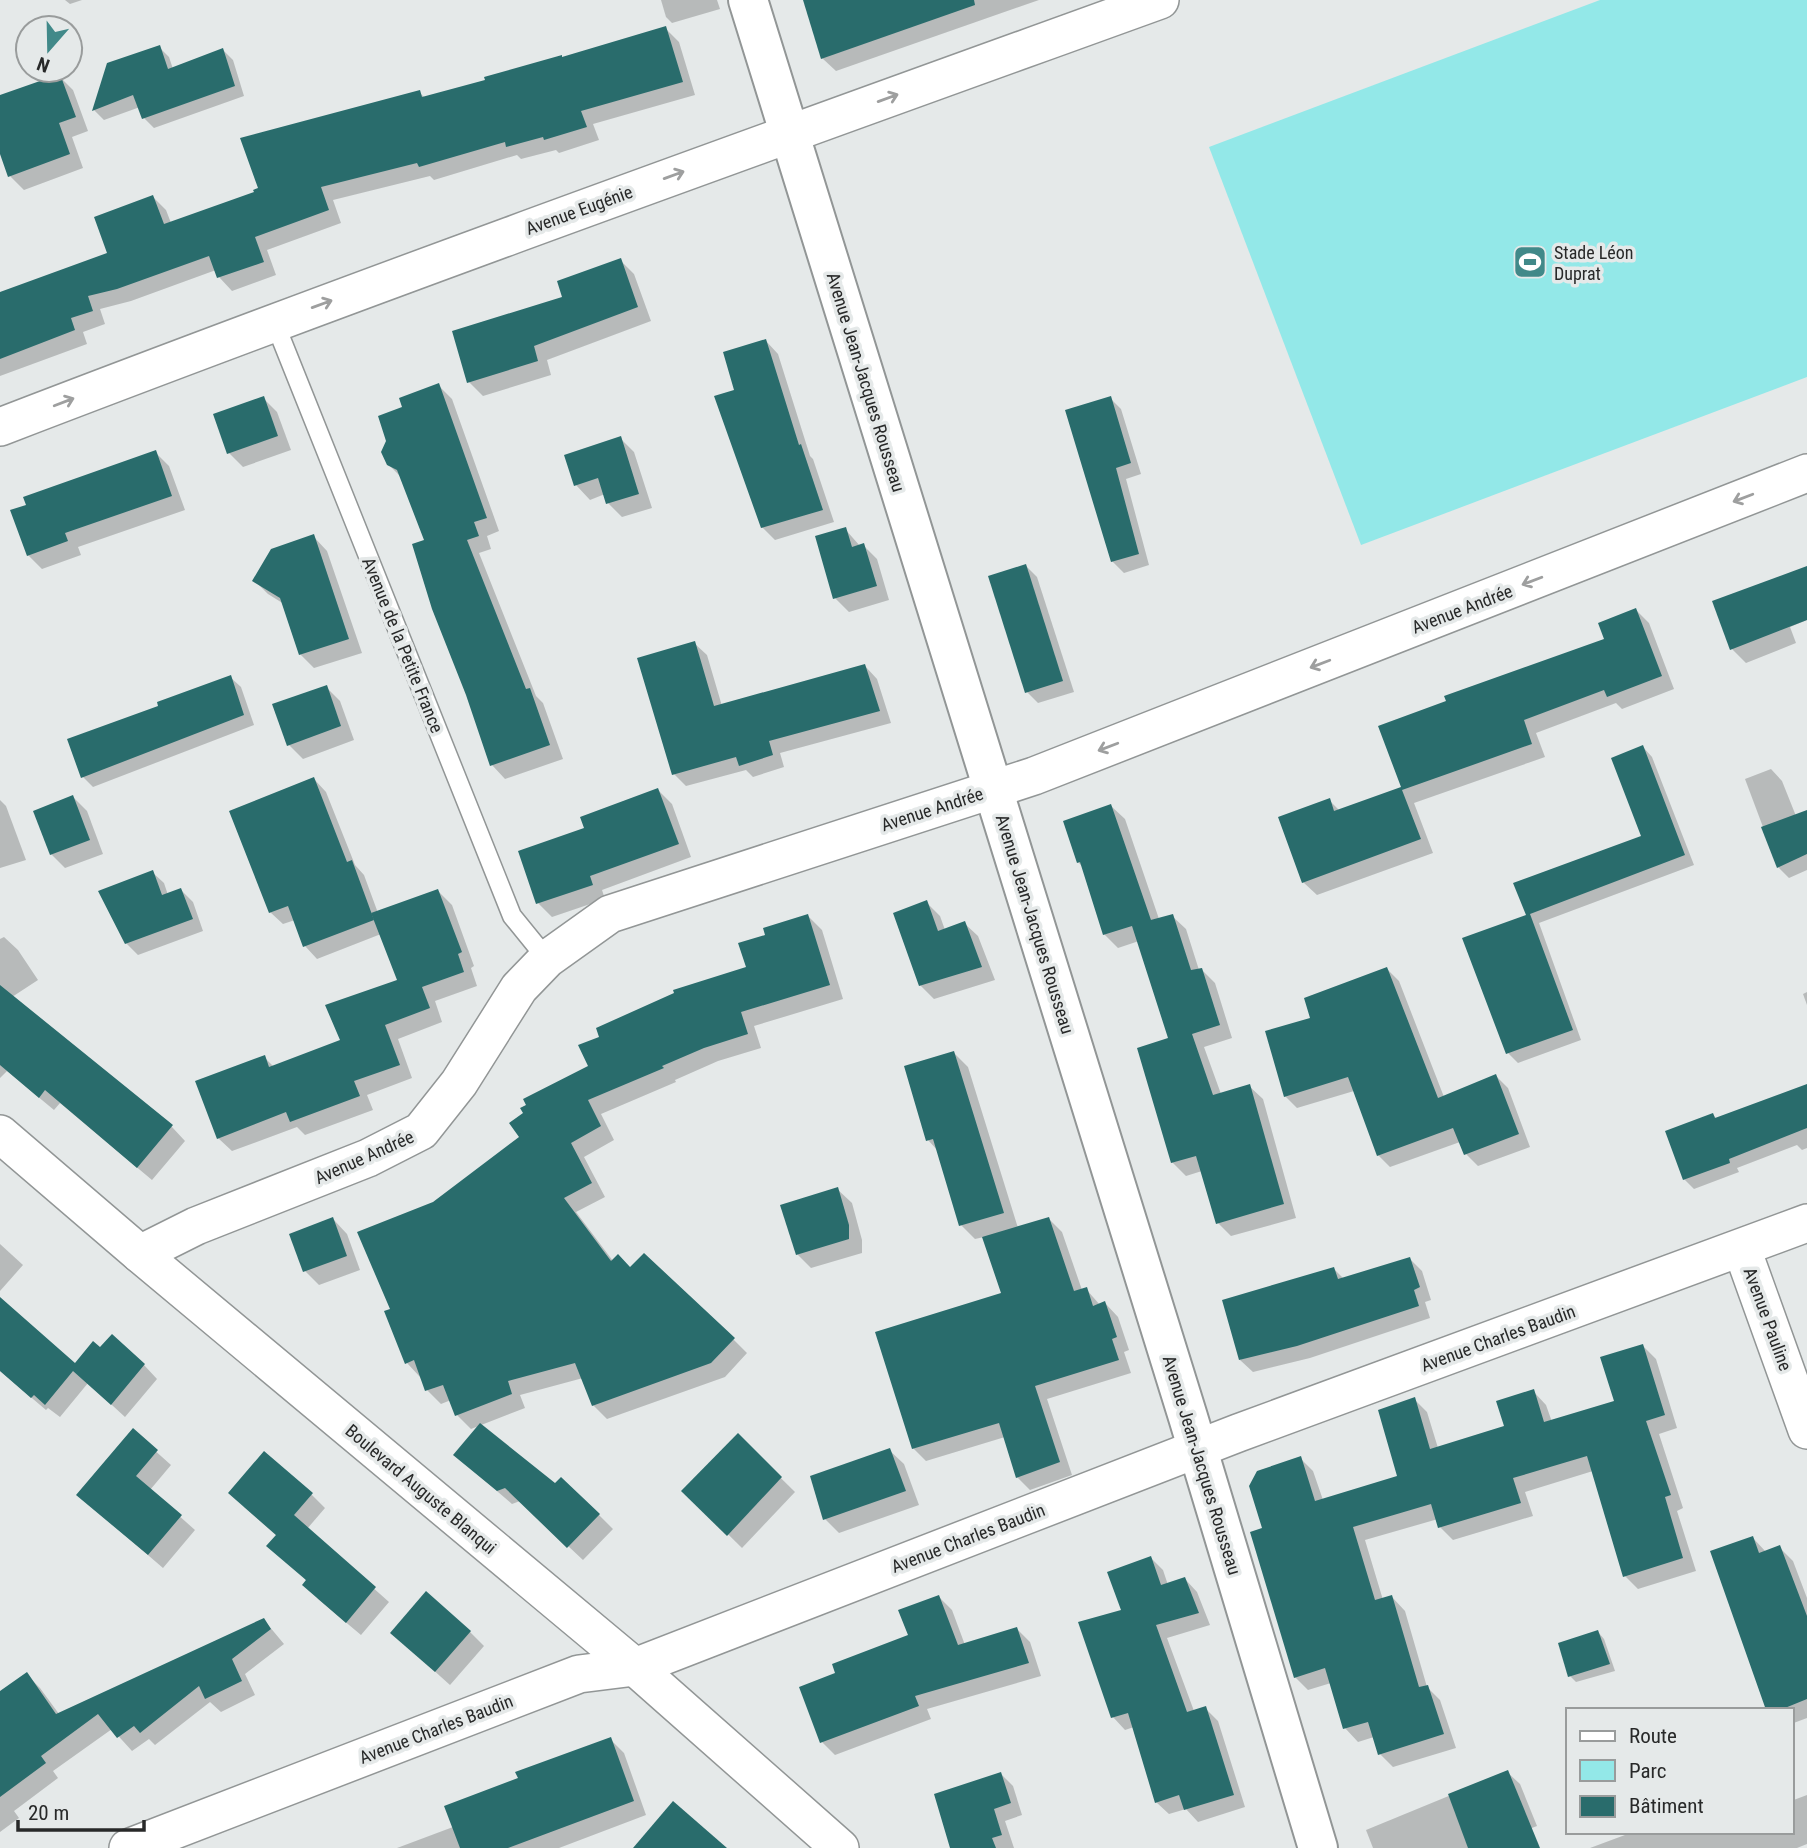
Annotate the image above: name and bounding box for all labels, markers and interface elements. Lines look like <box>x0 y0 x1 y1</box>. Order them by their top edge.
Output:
north arrow <box>14 14 84 84</box>
text: N <box>34 52 53 77</box>
one-way arrow <box>876 91 898 103</box>
one-way arrow <box>662 168 684 180</box>
street label: Avenue Eugénie <box>523 181 635 239</box>
place label: Stade Léon Duprat <box>1554 242 1634 284</box>
sports icon: Stade Léon Duprat <box>1511 243 1549 281</box>
street label: Avenue Jean-Jacques Rousseau <box>823 270 909 494</box>
one-way arrow <box>311 296 333 309</box>
one-way arrow <box>52 395 74 408</box>
one-way arrow <box>1733 493 1755 506</box>
street label: Avenue de la Petite France <box>358 554 448 736</box>
one-way arrow <box>1521 576 1543 589</box>
street label: Avenue Andrée <box>1409 580 1515 638</box>
one-way arrow <box>1309 659 1331 672</box>
one-way arrow <box>1098 742 1119 755</box>
street label: Avenue Andrée <box>878 783 986 835</box>
street label: Avenue Jean-Jacques Rousseau <box>992 812 1078 1036</box>
street label: Avenue Andrée <box>311 1126 417 1188</box>
street label: Avenue Pauline <box>1740 1264 1796 1374</box>
street label: Avenue Charles Baudin <box>1418 1300 1578 1376</box>
street label: Avenue Jean-Jacques Rousseau <box>1159 1353 1245 1577</box>
street label: Boulevard Auguste Blanqui <box>341 1420 501 1558</box>
street label: Avenue Charles Baudin <box>888 1499 1048 1577</box>
street label: Avenue Charles Baudin <box>356 1690 516 1768</box>
legend <box>1566 1708 1793 1834</box>
text: Route <box>1629 1724 1677 1748</box>
text: Parc <box>1629 1759 1667 1783</box>
scale bar <box>18 1788 144 1832</box>
text: Bâtiment <box>1629 1794 1704 1818</box>
text: 20 m <box>28 1801 69 1825</box>

